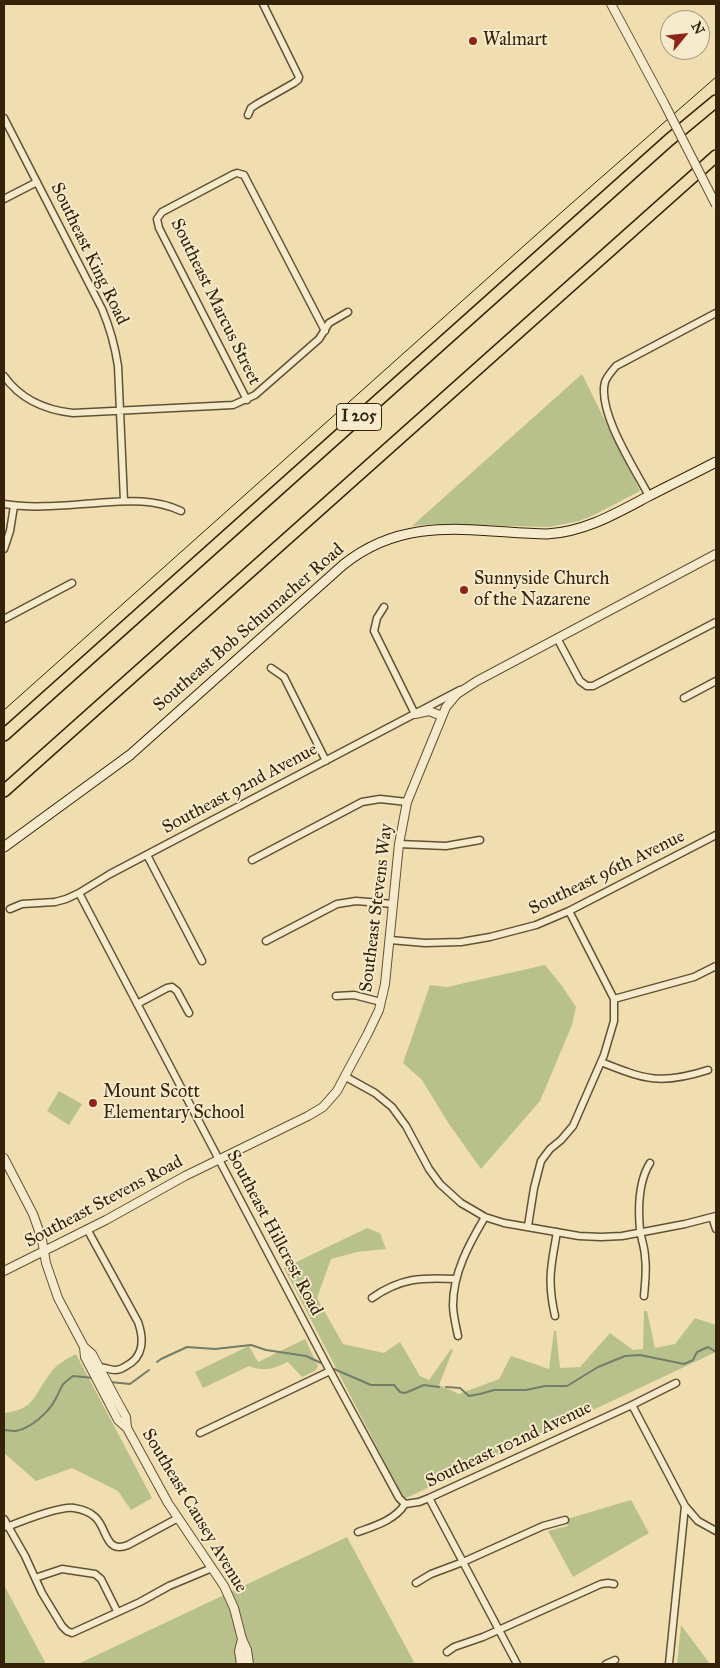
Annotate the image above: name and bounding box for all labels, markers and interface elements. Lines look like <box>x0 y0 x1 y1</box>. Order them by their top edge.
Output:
north arrow <box>660 10 710 60</box>
text: N <box>688 19 708 37</box>
place label: Walmart <box>483 30 548 52</box>
marker: Walmart <box>467 35 479 47</box>
street label: Southeast King Road <box>45 179 133 329</box>
street label: Southeast Marcus Street <box>165 215 265 389</box>
road number: I 205 <box>336 404 382 431</box>
street label: Southeast Bob Schumacher Road <box>149 539 349 717</box>
place label: Sunnyside Church of the Nazarene <box>474 569 609 612</box>
marker: Sunnyside Church of the Nazarene <box>458 584 470 596</box>
street label: Southeast 92nd Avenue <box>159 739 321 839</box>
street label: Southeast Stevens Way <box>356 822 398 994</box>
street label: Southeast 96th Avenue <box>526 826 688 920</box>
place label: Mount Scott Elementary School <box>103 1082 245 1124</box>
marker: Mount Scott Elementary School <box>87 1097 99 1109</box>
street label: Southeast Hillcrest Road <box>221 1146 327 1320</box>
street label: Southeast Stevens Road <box>21 1151 187 1253</box>
street label: Southeast 102nd Avenue <box>423 1397 595 1493</box>
street label: Southeast Causey Avenue <box>137 1425 251 1597</box>

